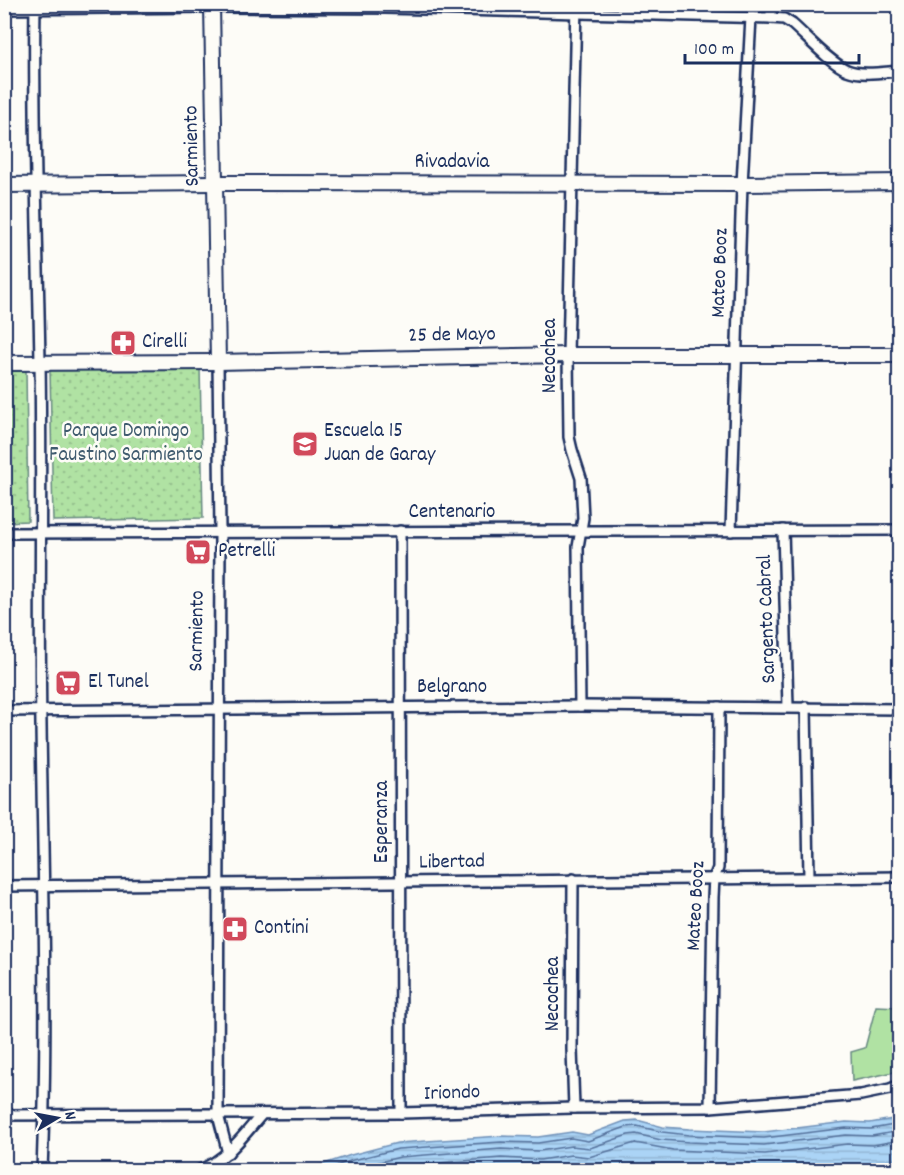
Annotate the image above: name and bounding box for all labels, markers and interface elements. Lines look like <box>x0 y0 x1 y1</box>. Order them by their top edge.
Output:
scale bar <box>685 27 859 65</box>
text: 100 m <box>694 38 734 63</box>
street label: Sarmiento <box>177 105 209 187</box>
street label: Rivadavia <box>415 148 491 178</box>
street label: Mateo Booz <box>704 228 738 318</box>
street label: Necochea <box>536 318 566 393</box>
street label: 25 de Mayo <box>408 320 496 352</box>
pharmacy icon: Cirelli <box>108 328 138 358</box>
place label: Cirelli <box>142 328 187 358</box>
park label: Parque Domingo Faustino Sarmiento <box>49 417 203 471</box>
place label: Escuela 15 Juan de Garay <box>324 417 436 471</box>
school or university icon: Escuela 15 Juan de Garay <box>290 429 320 459</box>
street label: Centenario <box>409 498 495 528</box>
supermarket icon: Petrelli <box>183 537 213 567</box>
place label: Petrelli <box>218 537 276 567</box>
street label: Sargento Cabral <box>751 554 785 684</box>
street label: Sarmiento <box>182 590 214 672</box>
supermarket icon: El Tunel <box>53 668 83 698</box>
place label: El Tunel <box>88 668 149 698</box>
street label: Belgrano <box>417 673 487 703</box>
street label: Esperanza <box>368 780 398 863</box>
street label: Libertad <box>419 847 485 879</box>
street label: Mateo Booz <box>680 860 714 952</box>
pharmacy icon: Contini <box>220 914 250 944</box>
place label: Contini <box>254 914 309 944</box>
street label: Necochea <box>539 956 569 1031</box>
street label: Iriondo <box>423 1078 481 1110</box>
north arrow <box>27 1088 87 1148</box>
text: N <box>57 1110 81 1122</box>

